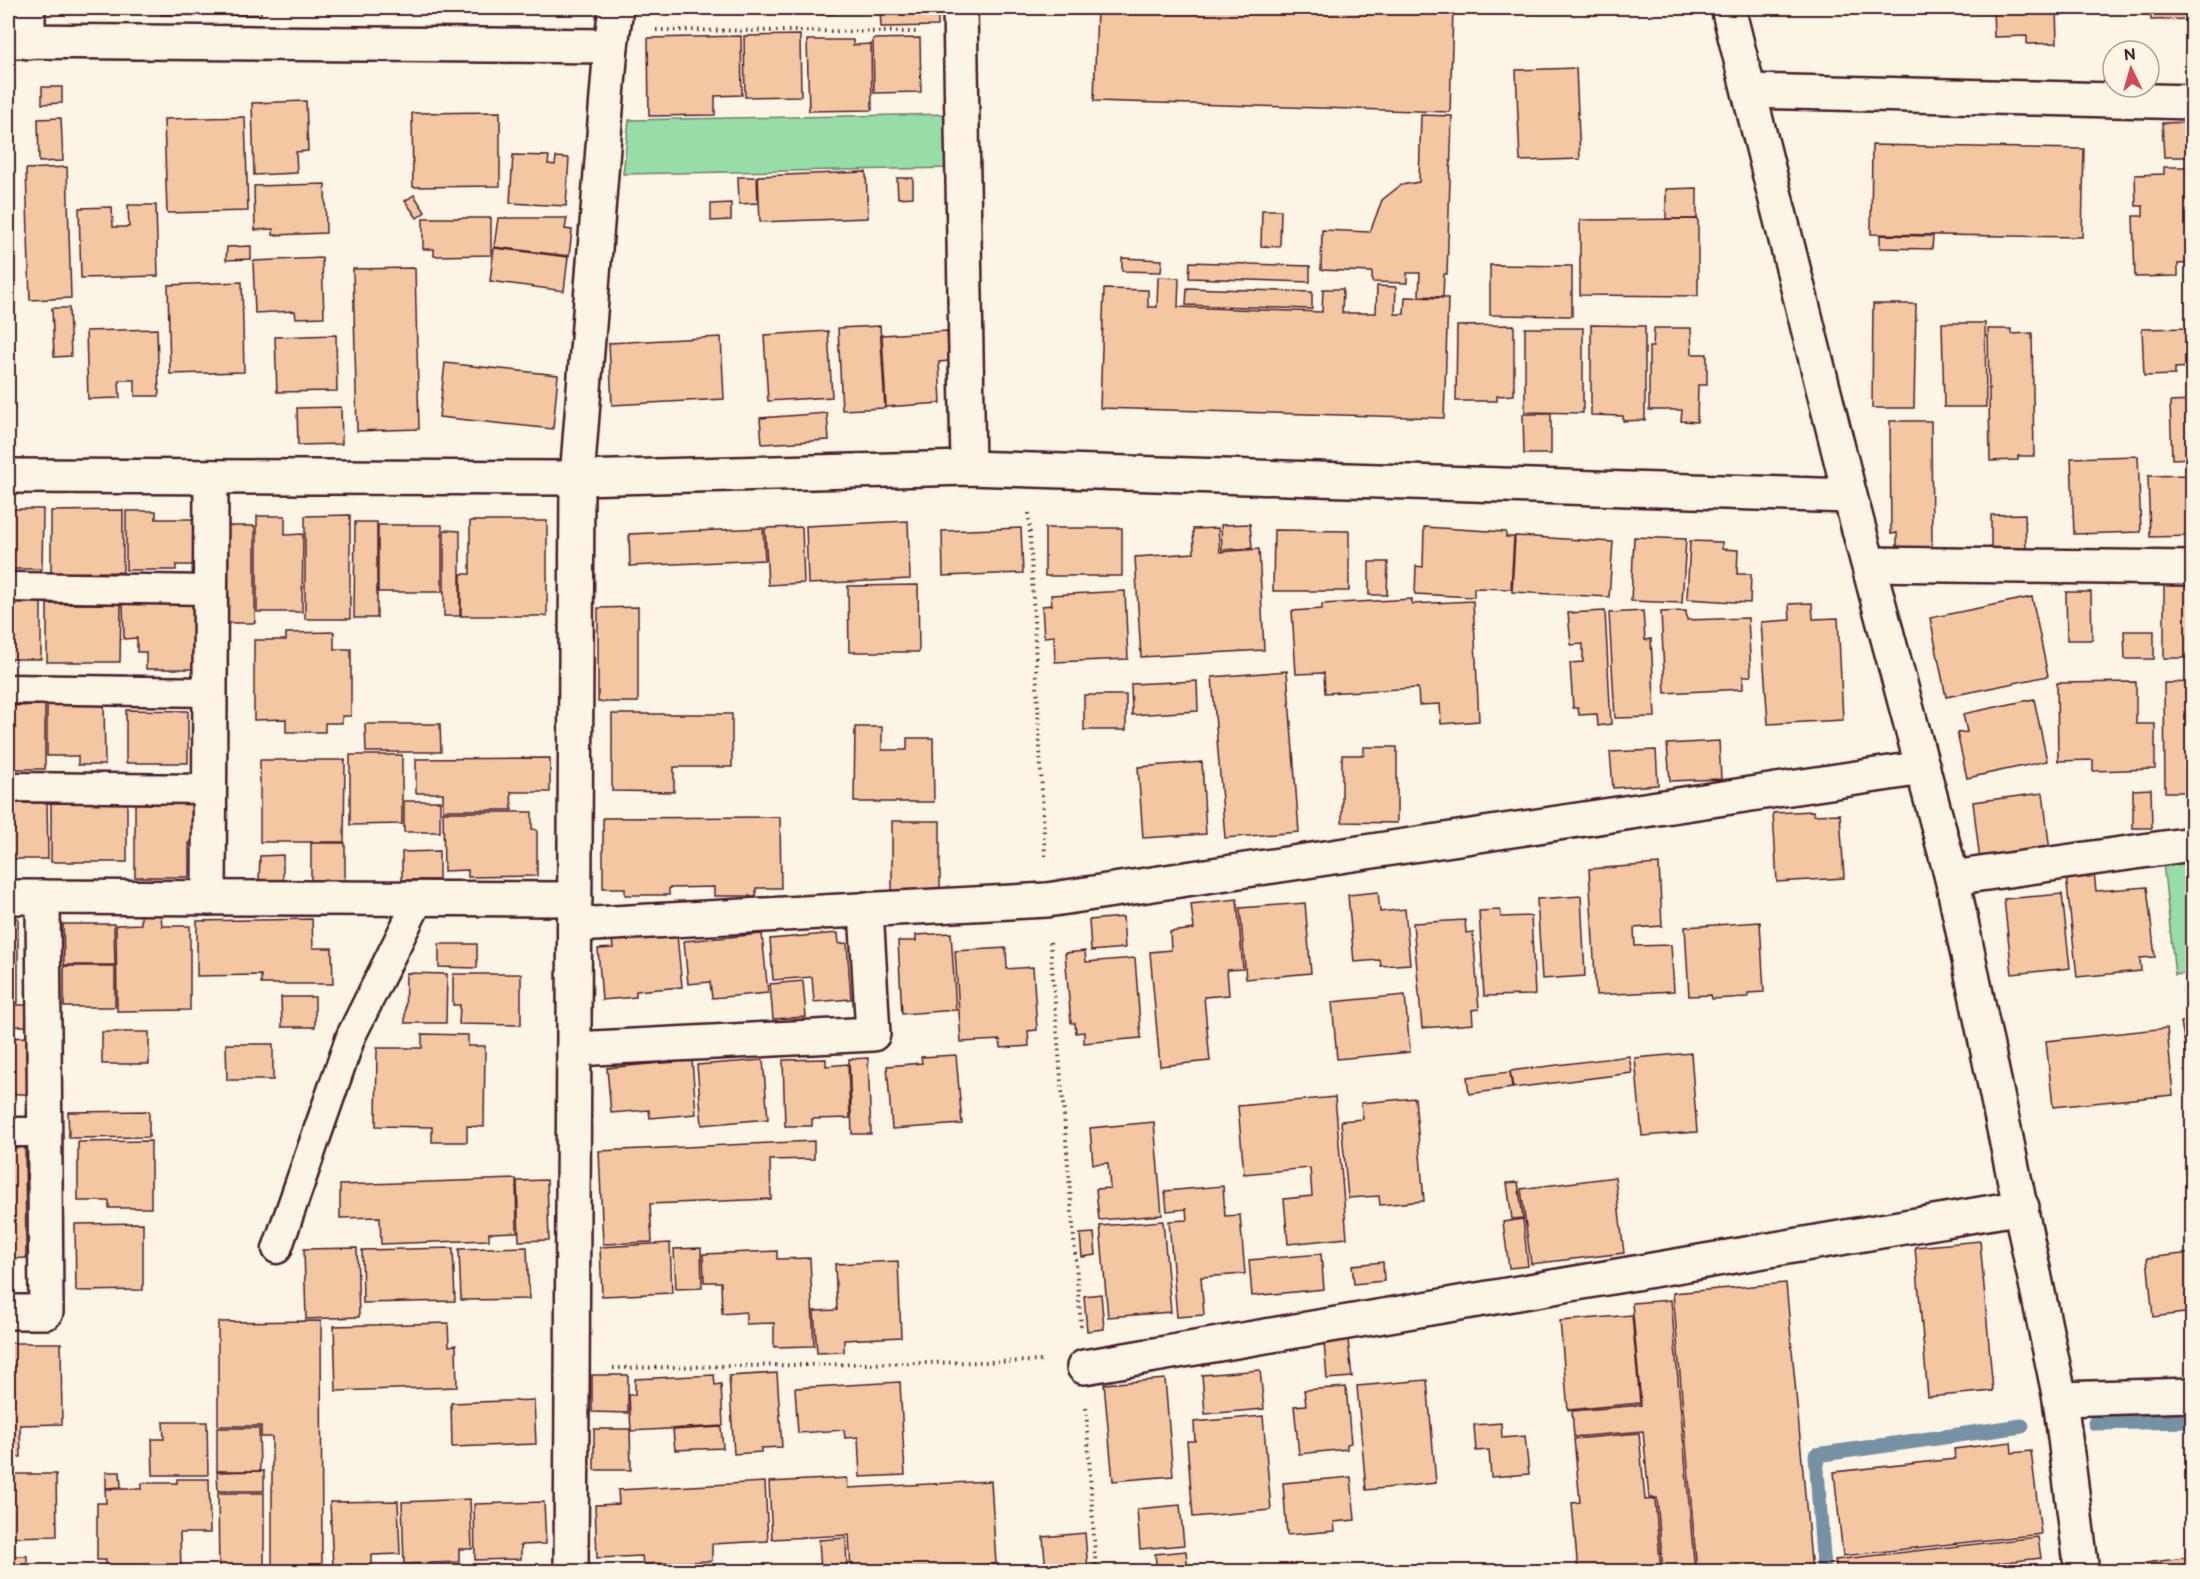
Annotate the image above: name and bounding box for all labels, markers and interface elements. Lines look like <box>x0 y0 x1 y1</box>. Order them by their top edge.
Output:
north arrow <box>2101 39 2161 99</box>
text: N <box>2123 46 2137 66</box>

